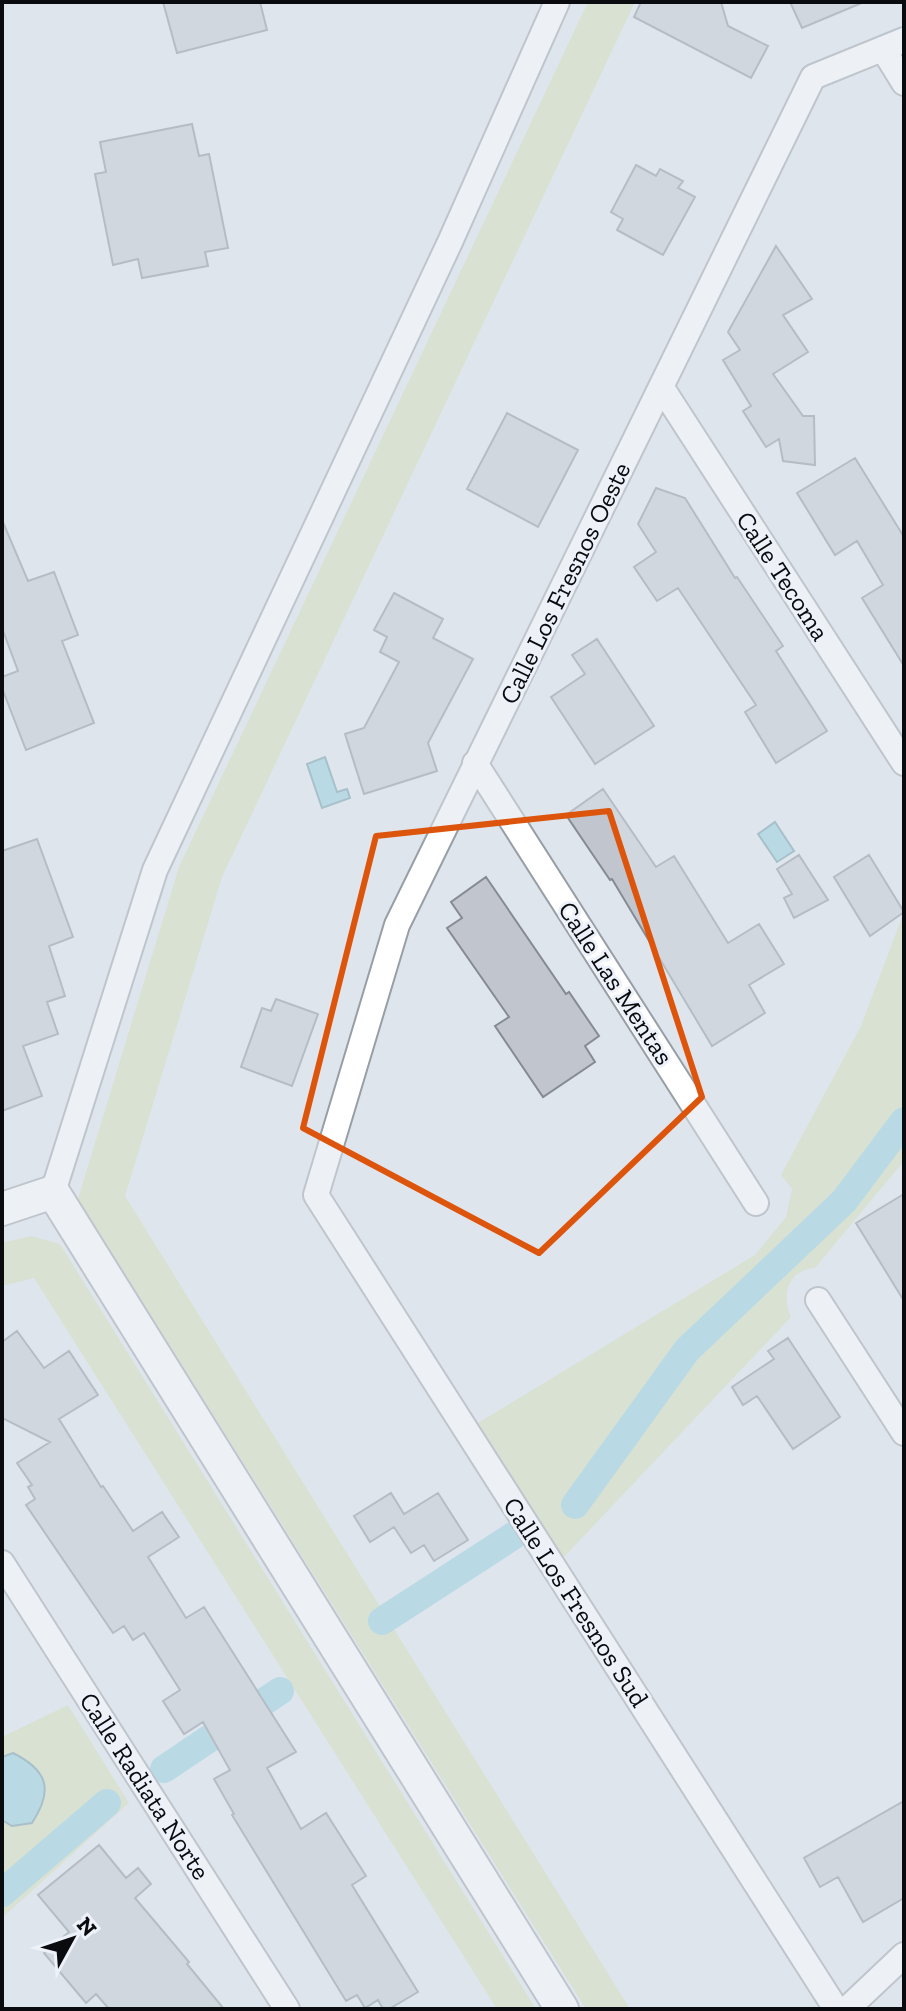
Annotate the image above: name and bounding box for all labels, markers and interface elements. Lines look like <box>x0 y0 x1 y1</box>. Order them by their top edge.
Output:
street label: Calle Los Fresnos Oeste <box>493 457 637 709</box>
street label: Calle Tecoma <box>729 505 837 647</box>
street label: Calle Las Mentas <box>551 895 681 1071</box>
street label: Calle Los Fresnos Sud <box>496 1491 656 1713</box>
street label: Calle Radiata Norte <box>73 1686 217 1886</box>
north arrow <box>32 1899 112 1979</box>
text: N <box>71 1911 103 1942</box>

